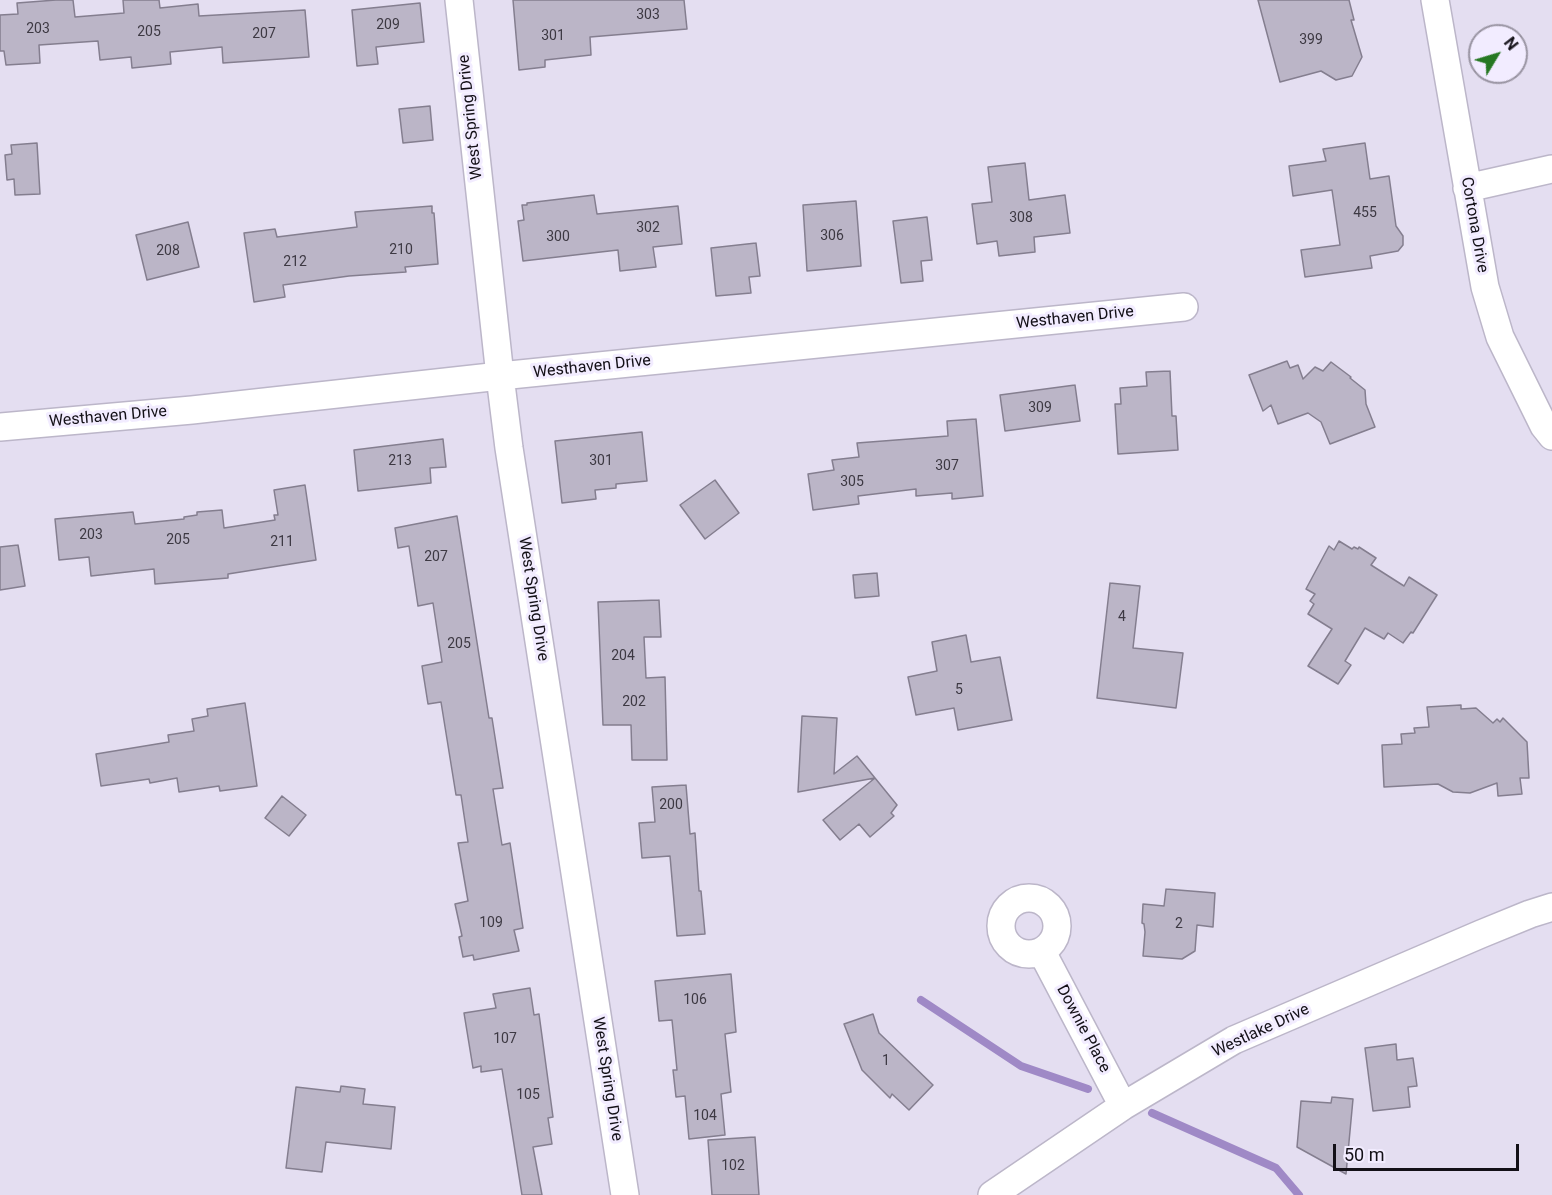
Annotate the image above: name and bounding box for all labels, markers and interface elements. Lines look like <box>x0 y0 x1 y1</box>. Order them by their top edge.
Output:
house number: 303 <box>636 7 660 23</box>
house number: 209 <box>376 17 400 33</box>
house number: 203 <box>26 21 50 37</box>
house number: 205 <box>137 24 161 40</box>
north arrow <box>1468 24 1528 84</box>
house number: 207 <box>252 26 276 42</box>
house number: 301 <box>541 28 565 44</box>
house number: 399 <box>1299 32 1323 48</box>
text: N <box>1500 34 1522 54</box>
street label: West Spring Drive <box>455 54 487 180</box>
street label: Cortona Drive <box>1456 176 1492 274</box>
house number: 455 <box>1353 205 1377 221</box>
house number: 308 <box>1009 210 1033 226</box>
house number: 302 <box>636 220 660 236</box>
house number: 306 <box>820 228 844 244</box>
house number: 300 <box>546 229 570 245</box>
house number: 210 <box>389 242 413 258</box>
house number: 208 <box>156 243 180 259</box>
house number: 212 <box>283 254 307 270</box>
street label: Westhaven Drive <box>1015 302 1135 334</box>
street label: Westhaven Drive <box>532 351 652 383</box>
house number: 309 <box>1028 400 1052 416</box>
street label: Westhaven Drive <box>48 402 168 432</box>
house number: 213 <box>388 453 412 469</box>
house number: 301 <box>589 453 613 469</box>
house number: 307 <box>935 458 959 474</box>
house number: 305 <box>840 474 864 490</box>
house number: 203 <box>79 527 103 543</box>
house number: 205 <box>166 532 190 548</box>
house number: 211 <box>270 534 294 550</box>
street label: West Spring Drive <box>514 536 552 662</box>
house number: 207 <box>424 549 448 565</box>
house number: 4 <box>1118 609 1126 625</box>
house number: 205 <box>447 636 471 652</box>
house number: 204 <box>611 648 635 664</box>
house number: 5 <box>955 682 963 698</box>
house number: 202 <box>622 694 646 710</box>
house number: 200 <box>659 797 683 813</box>
house number: 109 <box>479 915 503 931</box>
house number: 2 <box>1175 916 1183 932</box>
street label: Downie Place <box>1052 982 1114 1076</box>
house number: 106 <box>683 992 707 1008</box>
street label: Westlake Drive <box>1209 1000 1313 1062</box>
street label: West Spring Drive <box>588 1016 626 1142</box>
house number: 107 <box>493 1031 517 1047</box>
house number: 1 <box>882 1053 890 1069</box>
house number: 105 <box>516 1087 540 1103</box>
house number: 104 <box>693 1108 717 1124</box>
scale bar <box>1336 1132 1522 1170</box>
text: 50 m <box>1344 1144 1384 1165</box>
house number: 102 <box>721 1158 745 1174</box>

